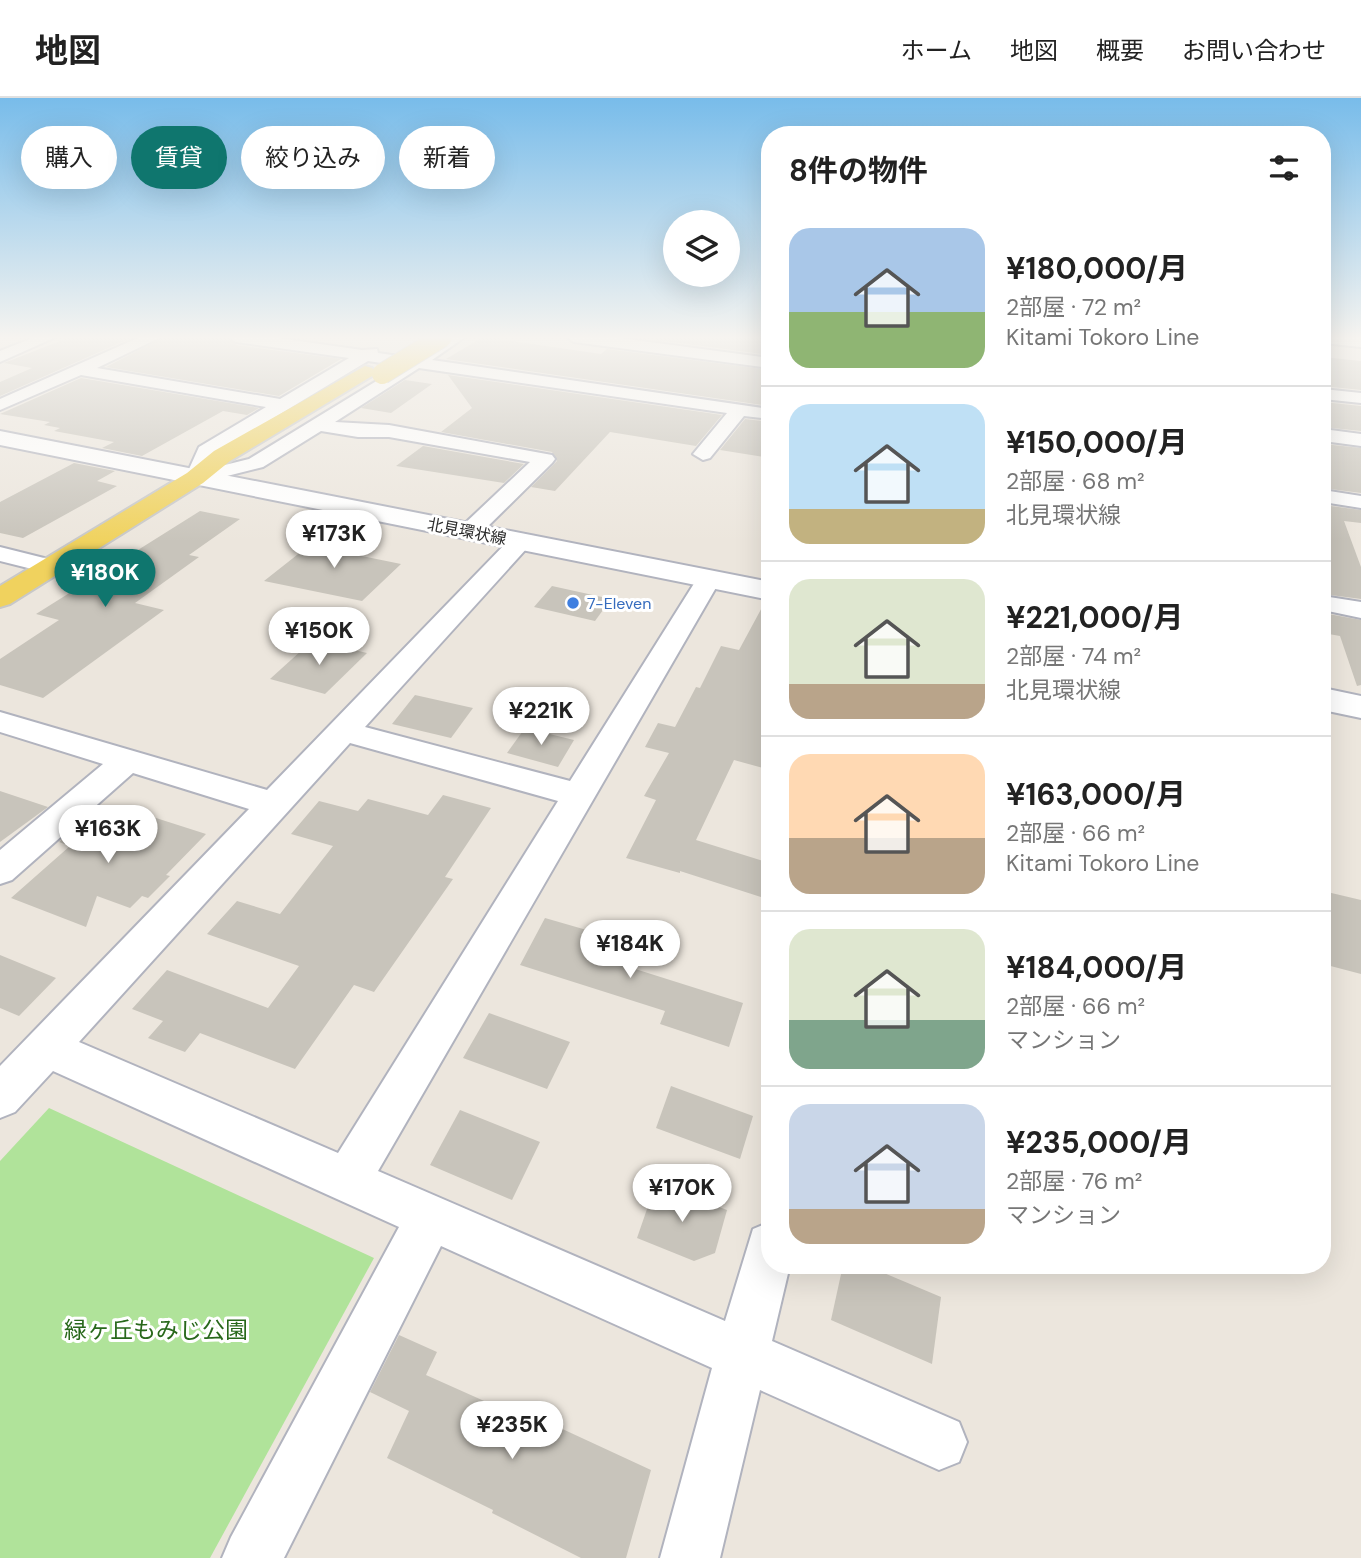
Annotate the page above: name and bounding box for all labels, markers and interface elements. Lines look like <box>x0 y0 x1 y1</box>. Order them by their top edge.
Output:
text: 地図 <box>35 29 101 72</box>
text: ホーム <box>901 35 972 66</box>
text: 地図 <box>1010 35 1058 66</box>
text: 概要 <box>1096 35 1144 66</box>
text: お問い合わせ <box>1182 35 1326 66</box>
chip: 購入 <box>21 126 117 189</box>
chip: 賃貸 <box>131 126 227 189</box>
chip: 絞り込み <box>241 126 385 189</box>
chip: 新着 <box>399 126 495 189</box>
icon: filters <box>1265 149 1303 187</box>
text: 8件の物件 <box>789 151 928 190</box>
map controls <box>663 210 740 287</box>
button: layers <box>663 210 740 287</box>
text: ¥180,000/月 <box>1006 249 1188 288</box>
icon: home <box>845 256 929 340</box>
text: 2部屋 · 72 m² <box>1006 292 1141 322</box>
text: Kitami Tokoro Line <box>1006 322 1199 352</box>
text: ¥150,000/月 <box>1006 423 1188 462</box>
icon: home <box>845 432 929 516</box>
text: 2部屋 · 68 m² <box>1006 466 1145 496</box>
text: 北見環状線 <box>1006 500 1121 530</box>
pin: ¥173K <box>285 510 383 570</box>
street label: 北見環状線 <box>426 514 508 549</box>
text: ¥173K <box>302 518 366 548</box>
pin: ¥180K <box>56 550 154 609</box>
text: ¥180K <box>70 557 140 587</box>
place label: 7-Eleven <box>587 593 651 614</box>
marker: 7-Eleven <box>565 595 581 611</box>
text: ¥221,000/月 <box>1006 598 1183 637</box>
icon: home <box>845 607 929 691</box>
pin: ¥150K <box>270 608 368 667</box>
text: ¥150K <box>285 615 353 645</box>
text: 2部屋 · 74 m² <box>1006 641 1141 671</box>
text: 北見環状線 <box>1006 675 1121 705</box>
pin: ¥221K <box>492 688 590 747</box>
text: ¥221K <box>509 695 573 725</box>
text: ¥163,000/月 <box>1006 775 1186 814</box>
icon: home <box>845 782 929 866</box>
pin: ¥163K <box>59 806 157 865</box>
text: ¥163K <box>75 813 141 843</box>
text: 2部屋 · 66 m² <box>1006 818 1145 848</box>
text: Kitami Tokoro Line <box>1006 848 1199 878</box>
pin: ¥184K <box>581 920 679 980</box>
text: ¥184K <box>596 928 664 958</box>
text: ¥184,000/月 <box>1006 948 1187 987</box>
icon: home <box>845 957 929 1041</box>
text: 2部屋 · 66 m² <box>1006 991 1145 1021</box>
text: マンション <box>1006 1025 1121 1055</box>
text: ¥235,000/月 <box>1006 1123 1192 1162</box>
icon: home <box>845 1132 929 1216</box>
pin: ¥170K <box>633 1164 731 1224</box>
text: 2部屋 · 76 m² <box>1006 1166 1142 1196</box>
text: ¥170K <box>649 1172 715 1202</box>
text: マンション <box>1006 1200 1121 1230</box>
park label: 緑ヶ丘もみじ公園 <box>64 1315 248 1345</box>
pin: ¥235K <box>463 1402 561 1461</box>
text: ¥235K <box>476 1409 548 1439</box>

